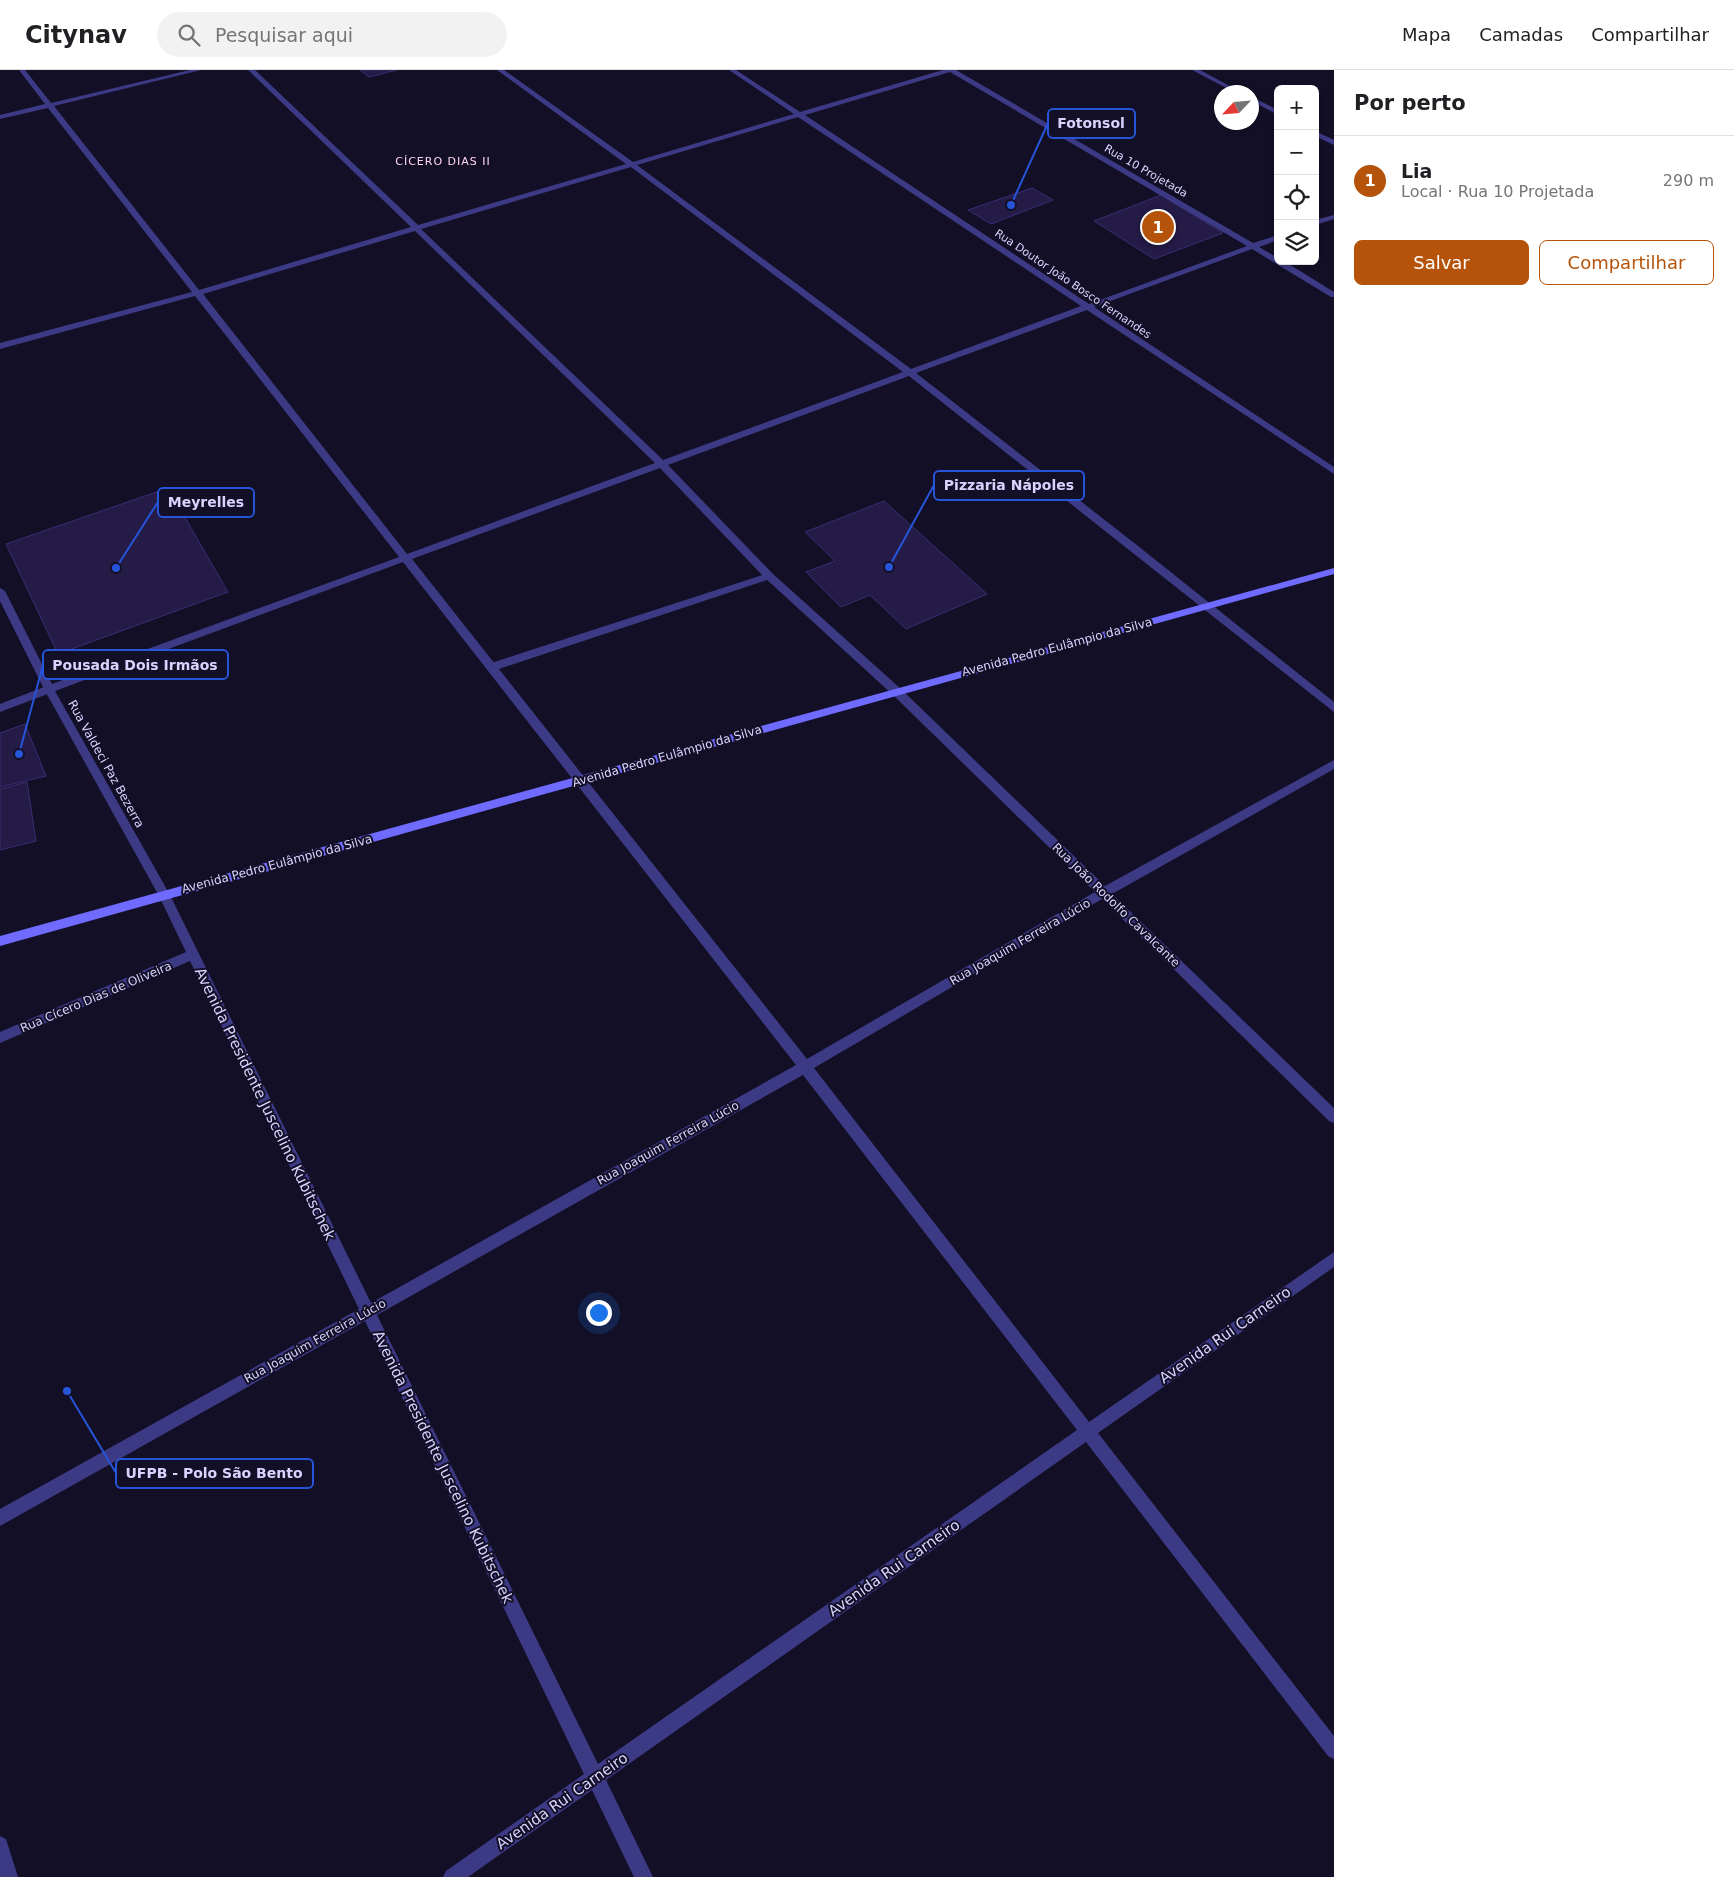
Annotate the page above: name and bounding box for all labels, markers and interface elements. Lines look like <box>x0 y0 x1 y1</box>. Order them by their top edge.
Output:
search box <box>157 12 507 57</box>
text: Citynav <box>25 21 127 49</box>
icon: search <box>175 21 203 49</box>
text: Pesquisar aqui <box>215 24 353 46</box>
text: Mapa <box>1402 24 1451 45</box>
text: Camadas <box>1479 24 1563 45</box>
text: Compartilhar <box>1591 24 1709 45</box>
north arrow <box>1214 85 1259 130</box>
map controls <box>1274 85 1319 265</box>
button: + <box>1274 85 1319 130</box>
text: Por perto <box>1354 91 1466 115</box>
callout: Fotonsol <box>1048 109 1135 138</box>
text: Fotonsol <box>1057 115 1125 131</box>
button: − <box>1274 130 1319 175</box>
street label: Rua 10 Projetada <box>1102 142 1190 200</box>
district label: CÍCERO DIAS II <box>395 155 491 168</box>
text: Lia <box>1401 160 1432 182</box>
text: 1 <box>1364 171 1376 190</box>
text: 290 m <box>1663 171 1714 190</box>
button: locate <box>1274 175 1319 220</box>
text: Local · Rua 10 Projetada <box>1401 182 1594 201</box>
pin: 1 <box>1142 208 1174 246</box>
button: layers <box>1274 220 1319 265</box>
street label: Rua Doutor João Bosco Fernandes <box>992 227 1154 341</box>
button: Salvar <box>1354 240 1529 285</box>
button: Compartilhar <box>1539 240 1714 285</box>
callout: Pizzaria Nápoles <box>934 471 1084 500</box>
text: Pizzaria Nápoles <box>944 477 1074 493</box>
callout: Meyrelles <box>158 488 254 517</box>
text: Meyrelles <box>168 494 244 510</box>
street label: Avenida Pedro Eulâmpio da Silva <box>960 615 1154 679</box>
callout: Pousada Dois Irmãos <box>43 650 228 679</box>
text: Pousada Dois Irmãos <box>52 657 218 673</box>
street label: Rua Valdeci Paz Bezerra <box>65 698 147 830</box>
street label: Avenida Pedro Eulâmpio da Silva <box>571 722 763 790</box>
street label: Avenida Pedro Eulâmpio da Silva <box>180 832 374 896</box>
street label: Rua João Rodolfo Cavalcante <box>1049 840 1183 970</box>
street label: Rua Joaquim Ferreira Lúcio <box>947 896 1093 988</box>
street label: Rua Cícero Dias de Oliveira <box>18 959 174 1035</box>
street label: Avenida Presidente Juscelino Kubitschek <box>191 965 339 1244</box>
street label: Rua Joaquim Ferreira Lúcio <box>595 1098 741 1188</box>
street label: Avenida Rui Carneiro <box>1156 1283 1294 1387</box>
street label: Rua Joaquim Ferreira Lúcio <box>242 1296 388 1386</box>
your location <box>586 1300 612 1326</box>
street label: Avenida Presidente Juscelino Kubitschek <box>369 1328 517 1607</box>
callout: UFPB - Polo São Bento <box>116 1459 313 1488</box>
text: UFPB - Polo São Bento <box>125 1465 303 1481</box>
street label: Avenida Rui Carneiro <box>825 1516 963 1620</box>
street label: Avenida Rui Carneiro <box>493 1749 631 1853</box>

